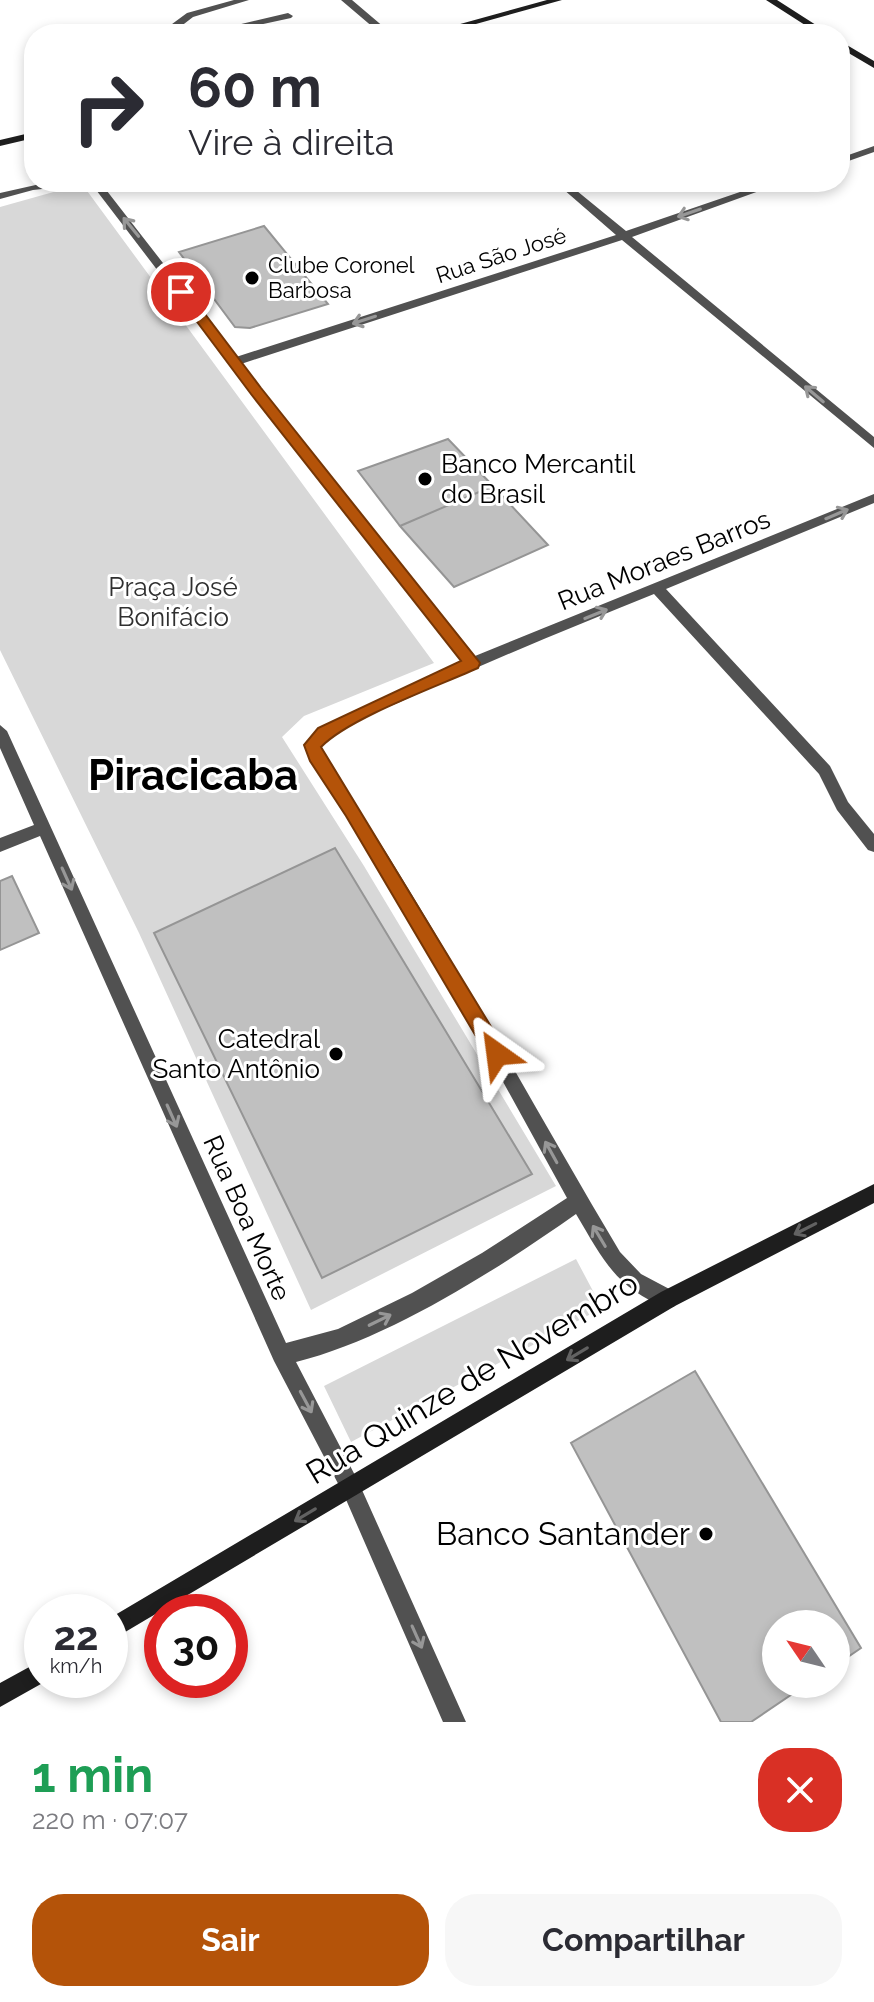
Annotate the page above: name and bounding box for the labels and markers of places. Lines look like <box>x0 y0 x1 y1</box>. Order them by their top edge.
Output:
place label: Clube Coronel Barbosa <box>268 252 415 303</box>
pin <box>147 258 215 326</box>
marker: Clube Coronel Barbosa <box>243 269 261 287</box>
place label: Banco Mercantil do Brasil <box>441 449 636 509</box>
marker: Banco Mercantil do Brasil <box>416 470 434 488</box>
place label: Catedral Santo Antônio <box>152 1024 321 1084</box>
marker: Catedral Santo Antônio <box>327 1045 345 1063</box>
place label: Banco Santander <box>436 1515 690 1552</box>
marker: Banco Santander <box>697 1525 715 1543</box>

